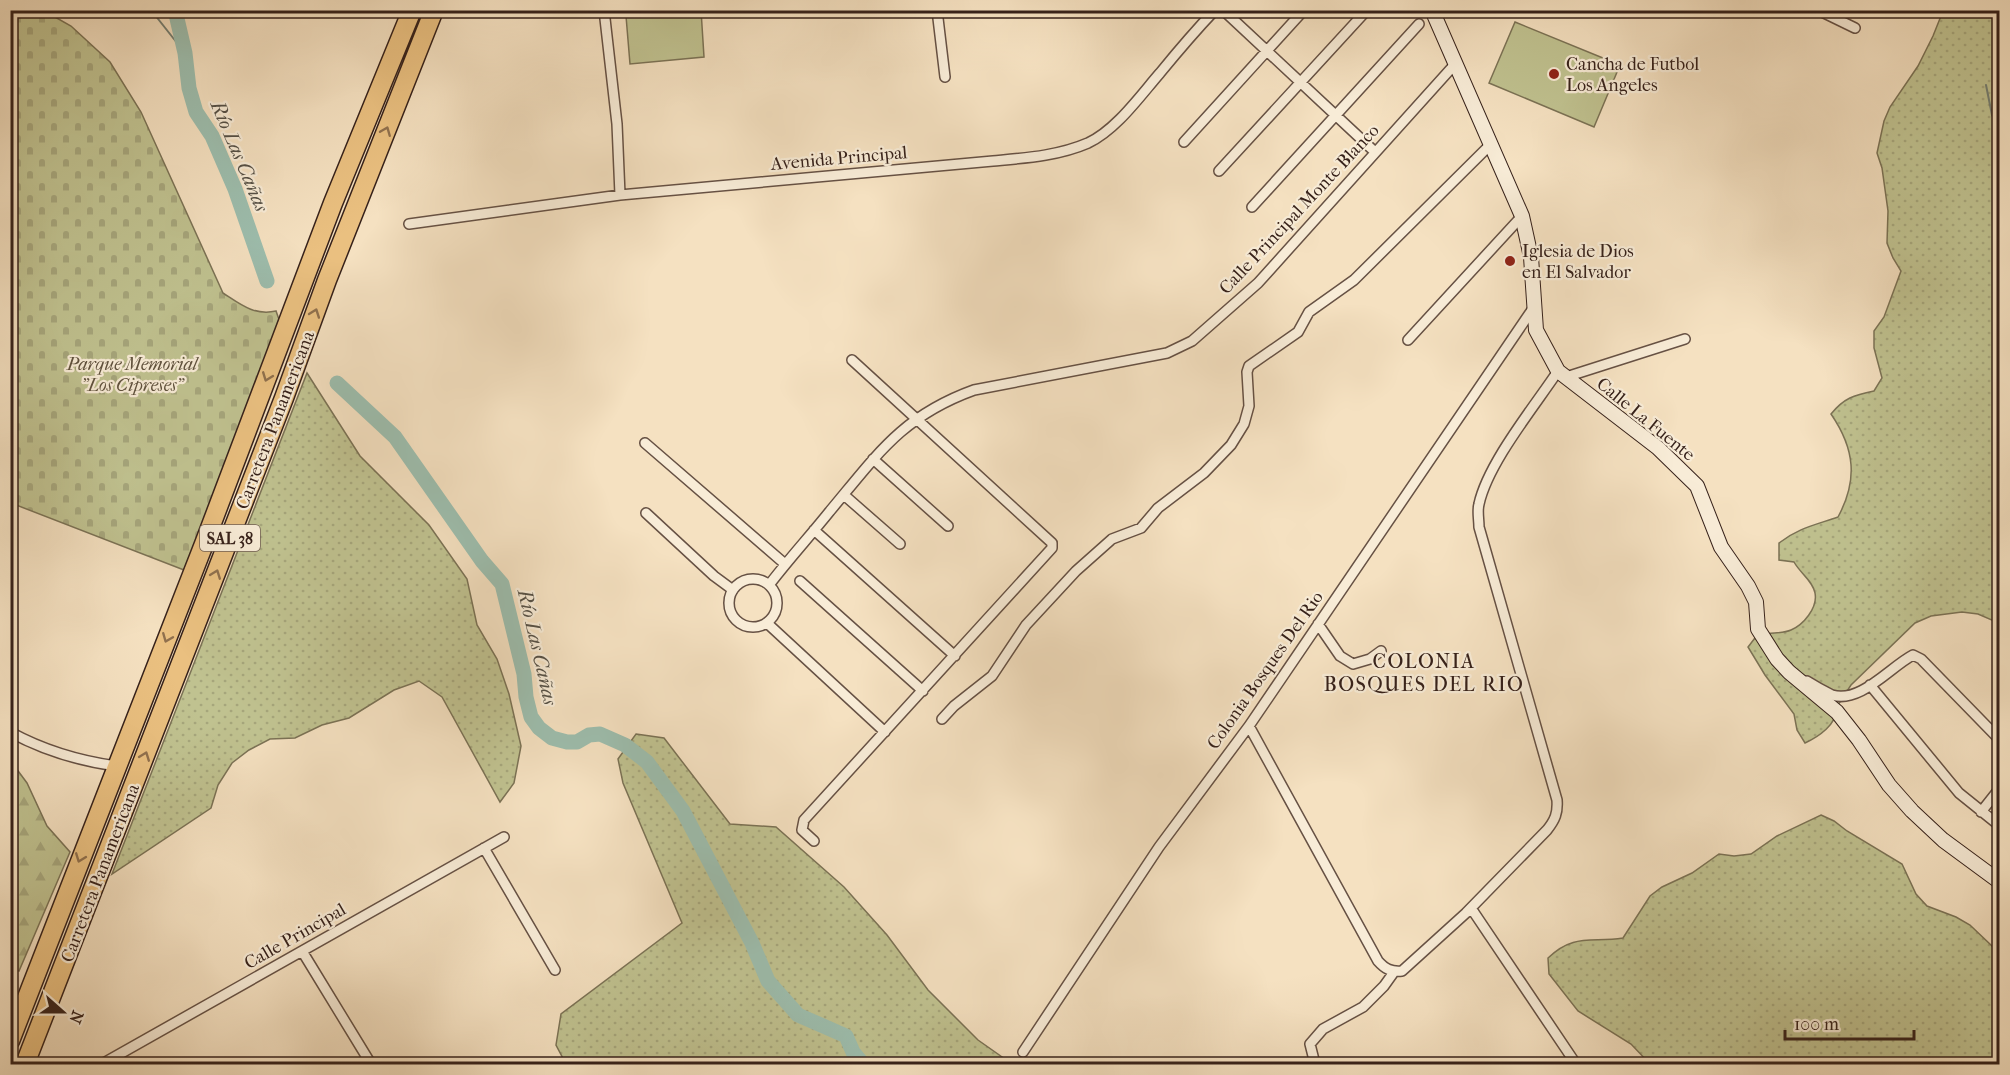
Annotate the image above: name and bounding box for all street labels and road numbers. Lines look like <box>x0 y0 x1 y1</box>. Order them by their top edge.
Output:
street label: Calle Principal Monte Blanco <box>1215 120 1384 299</box>
street label: Avenida Principal <box>769 142 908 175</box>
street label: Carretera Panamericana <box>232 327 319 512</box>
street label: Calle La Fuente <box>1592 373 1699 466</box>
road number: SAL 38 <box>200 525 260 551</box>
street label: Colonia Bosques Del Rio <box>1203 587 1328 753</box>
street label: Carretera Panamericana <box>57 780 144 965</box>
street label: Calle Principal <box>241 899 350 974</box>

